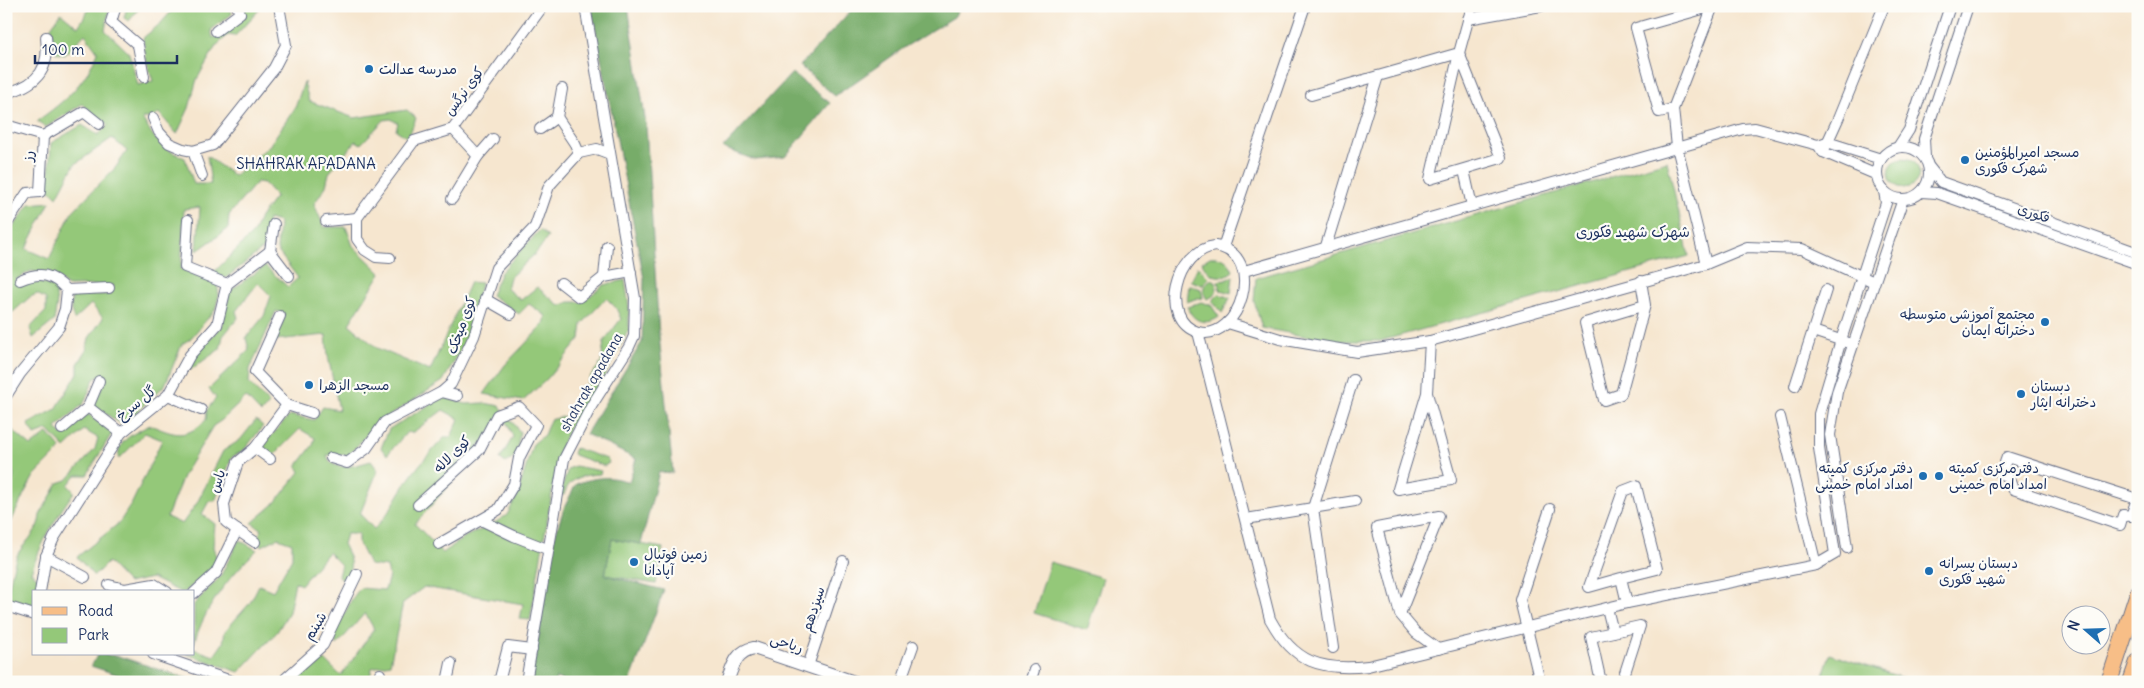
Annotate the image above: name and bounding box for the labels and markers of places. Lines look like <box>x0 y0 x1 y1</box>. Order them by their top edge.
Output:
place label: مدرسه عدالت <box>379 60 457 78</box>
marker: مدرسه عدالت <box>363 63 375 75</box>
place label: مسجد امیرالمؤمنین شهرک فکوری <box>1975 143 2079 177</box>
marker: مسجد امیرالمؤمنین شهرک فکوری <box>1959 154 1971 166</box>
place label: مجتمع آموزشی متوسطه دخترانه ایمان <box>1900 305 2035 339</box>
marker: مجتمع آموزشی متوسطه دخترانه ایمان <box>2039 316 2051 328</box>
place label: مسجد الزهرا <box>319 376 389 394</box>
place label: دبستان دخترانه ایثار <box>2030 377 2096 411</box>
marker: مسجد الزهرا <box>303 379 315 391</box>
marker: دبستان دخترانه ایثار <box>2015 388 2027 400</box>
place label: دفتر مرکزی کمیته امداد امام خمینی <box>1815 459 1913 495</box>
place label: دفترمرکزی کمیته امداد امام خمینی <box>1949 459 2047 495</box>
marker: دفتر مرکزی کمیته امداد امام خمینی <box>1917 470 1929 482</box>
marker: دفترمرکزی کمیته امداد امام خمینی <box>1933 470 1945 482</box>
place label: زمین فوتبال آپادانا <box>644 545 708 580</box>
place label: دبستان پسرانه شهید فکوری <box>1939 554 2018 588</box>
marker: زمین فوتبال آپادانا <box>628 556 640 568</box>
marker: دبستان پسرانه شهید فکوری <box>1923 565 1935 577</box>

